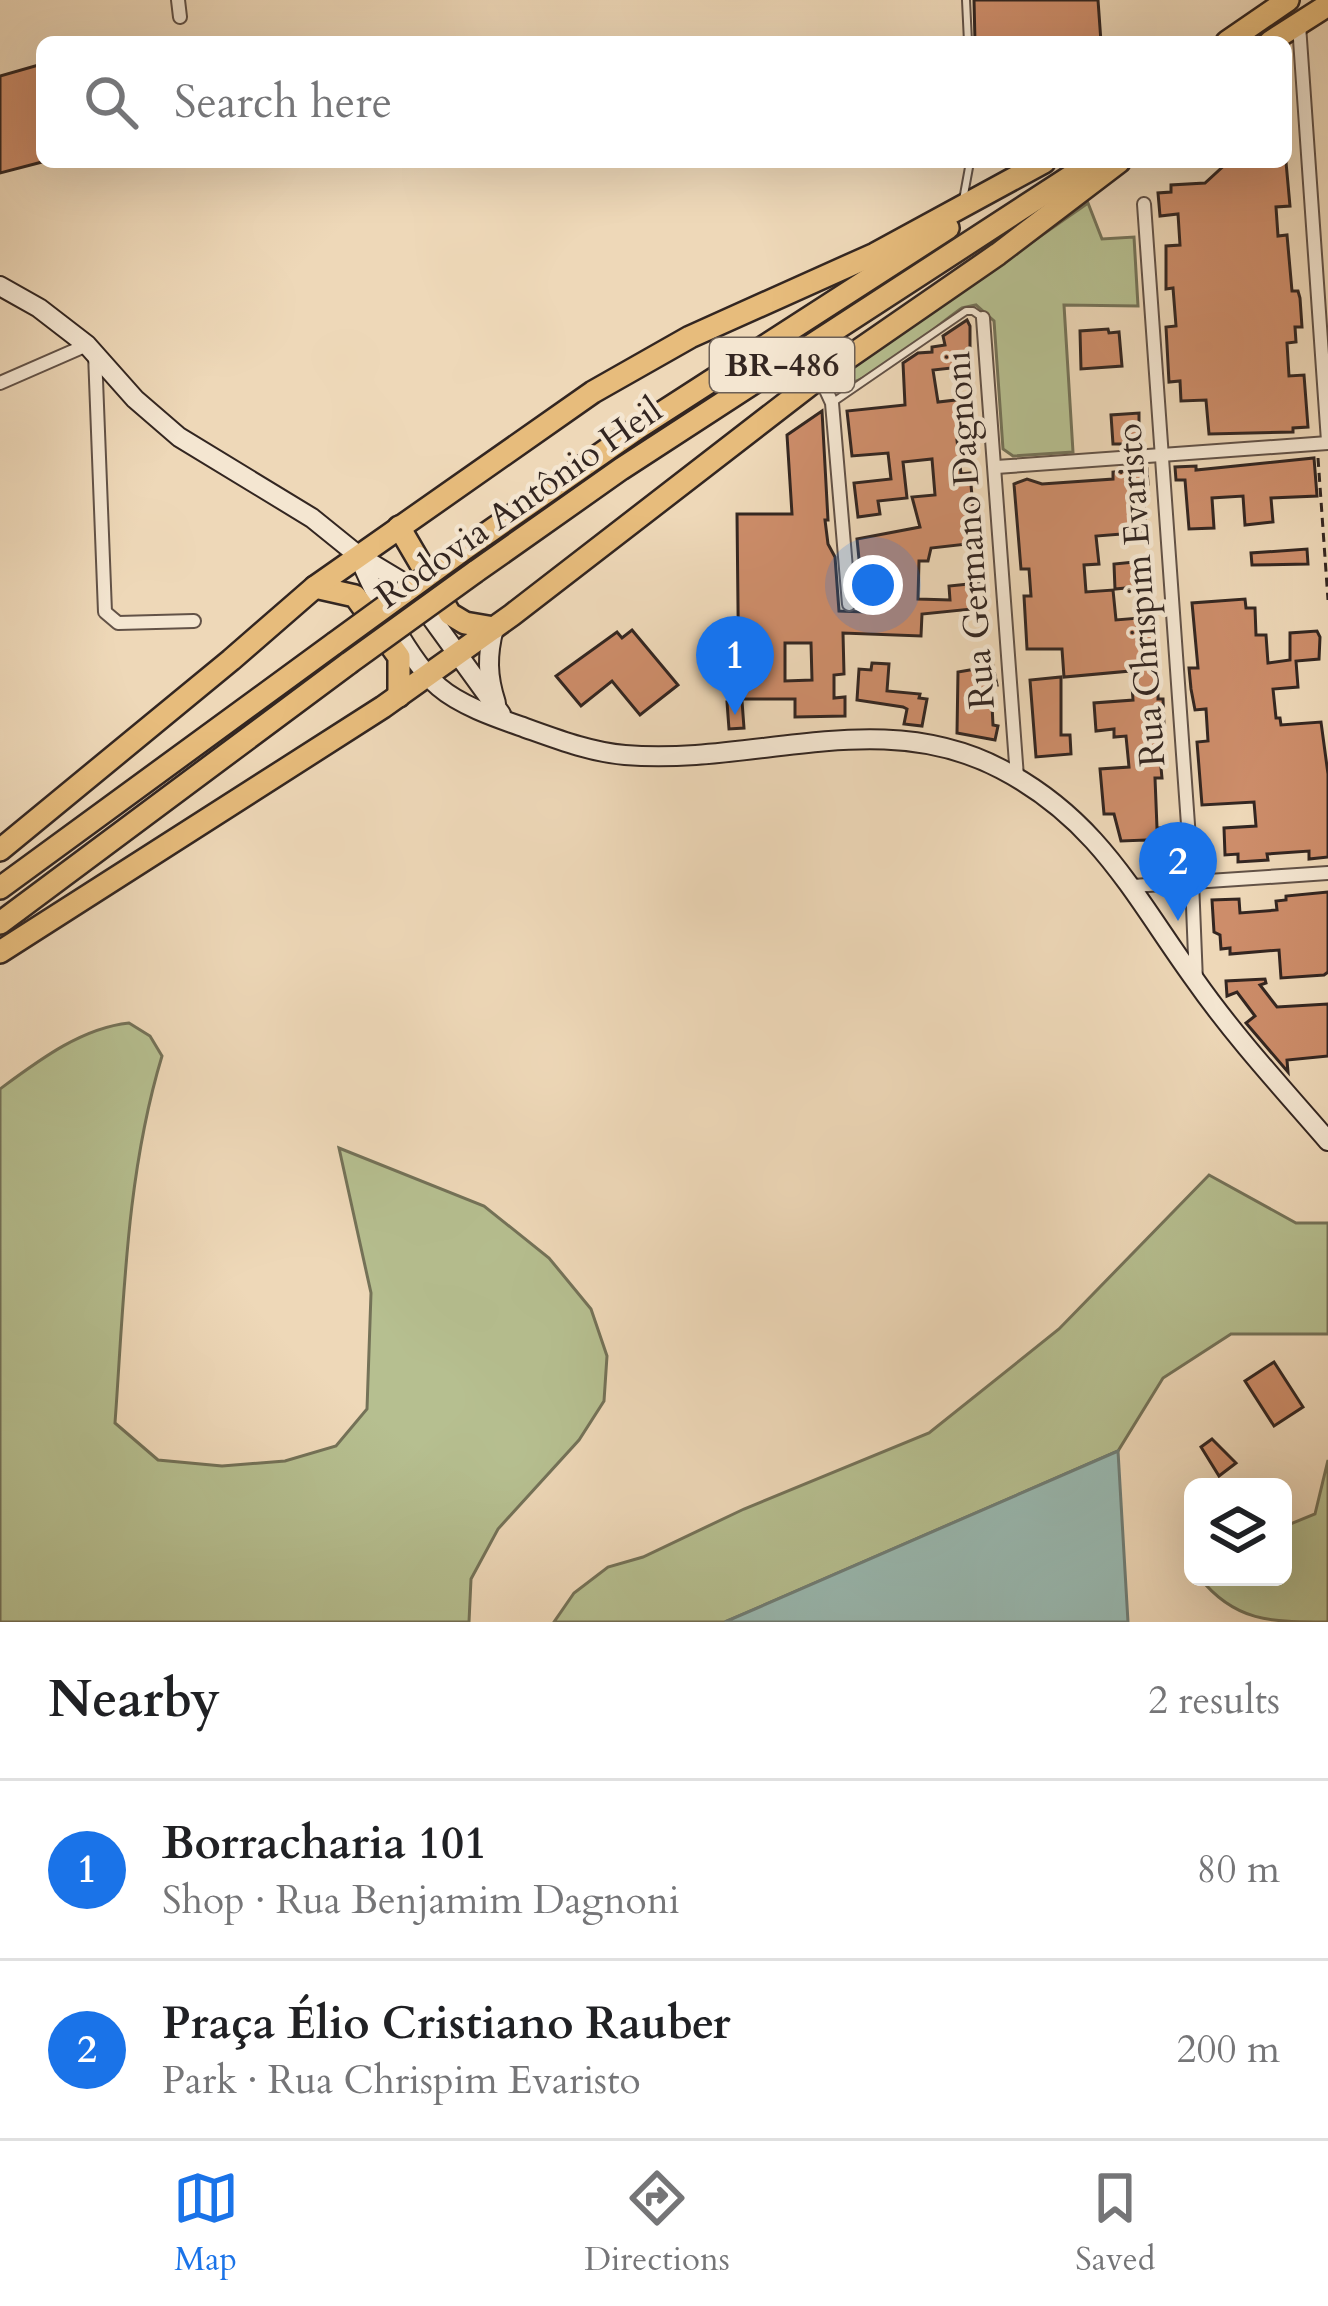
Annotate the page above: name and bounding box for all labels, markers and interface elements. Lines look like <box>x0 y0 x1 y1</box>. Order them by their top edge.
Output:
search box <box>36 36 1292 168</box>
icon: search <box>78 69 144 135</box>
text: Search here <box>174 72 392 133</box>
road number: BR-486 <box>710 338 854 392</box>
street label: Rua Germano Dagnoni <box>933 349 1007 711</box>
street label: Rodovia Antônio Heil <box>366 386 672 620</box>
street label: Rua Chrispim Evaristo <box>1105 422 1177 768</box>
your location <box>843 555 903 615</box>
pin: 1 <box>696 616 774 715</box>
pin: 2 <box>1139 822 1217 921</box>
map controls <box>1184 1478 1292 1586</box>
button: layers <box>1184 1478 1292 1586</box>
text: Nearby <box>48 1665 220 1735</box>
text: 2 results <box>1148 1674 1280 1727</box>
text: Borracharia 101 <box>162 1813 487 1874</box>
text: 1 <box>77 1843 97 1896</box>
text: 80 m <box>1197 1843 1280 1896</box>
text: Shop · Rua Benjamim Dagnoni <box>162 1874 680 1927</box>
text: Praça Élio Cristiano Rauber <box>162 1993 730 2054</box>
text: 2 <box>77 2023 97 2076</box>
text: 200 m <box>1177 2023 1280 2076</box>
text: Park · Rua Chrispim Evaristo <box>162 2054 641 2107</box>
tab: Map <box>173 2165 239 2282</box>
tab: Directions <box>584 2165 730 2282</box>
tab: Saved <box>1075 2165 1155 2282</box>

